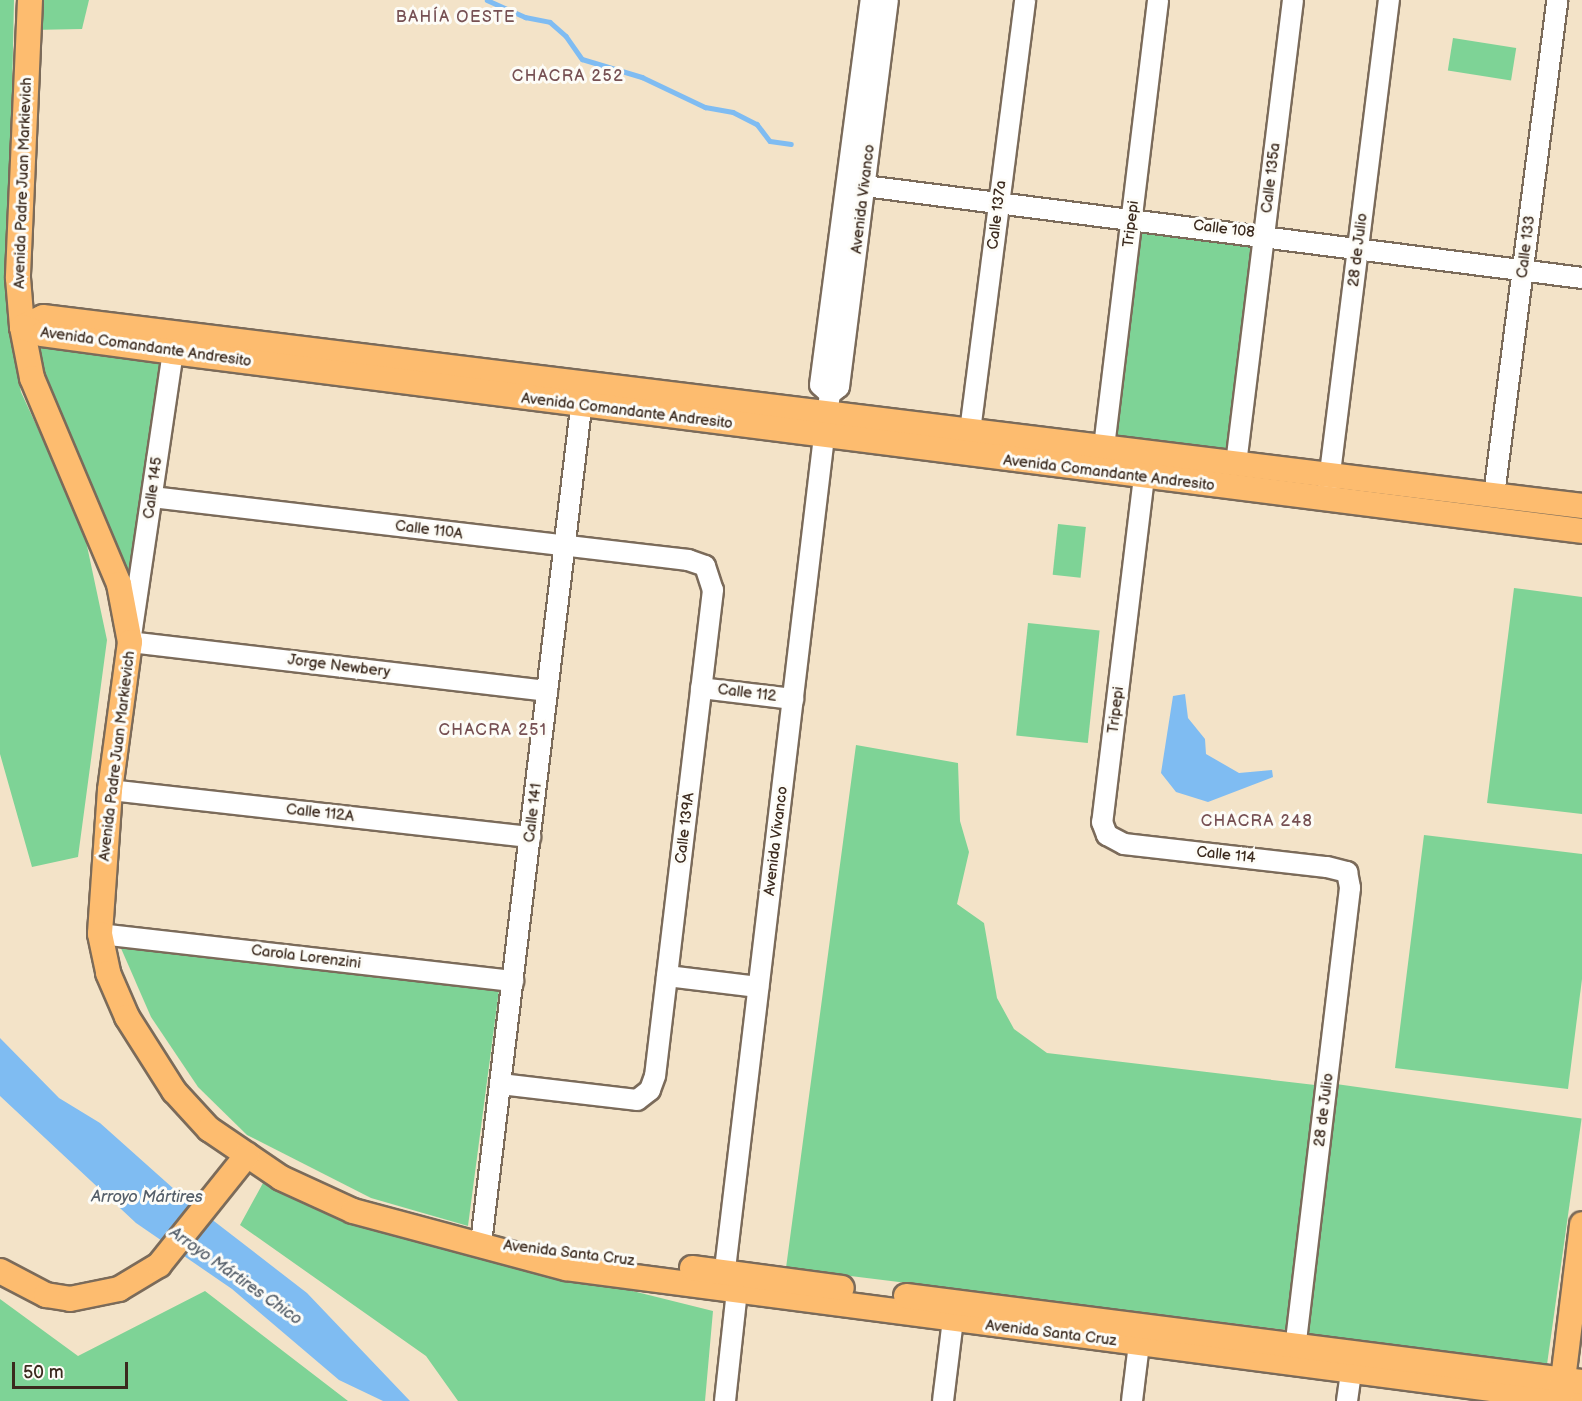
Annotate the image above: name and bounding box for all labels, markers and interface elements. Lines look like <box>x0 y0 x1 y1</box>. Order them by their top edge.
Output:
district label: BAHÍA OESTE <box>396 8 516 28</box>
district label: CHACRA 252 <box>512 67 624 87</box>
street label: Avenida Padre Juan Markievich <box>10 77 36 289</box>
street label: Calle 135a <box>1258 142 1284 214</box>
street label: Avenida Vivanco <box>847 143 879 255</box>
street label: Calle 137a <box>984 179 1010 251</box>
street label: Tripepi <box>1119 200 1143 248</box>
street label: 28 de Julio <box>1345 212 1371 288</box>
street label: Calle 133 <box>1513 215 1539 279</box>
street label: Calle 108 <box>1192 216 1256 242</box>
street label: Avenida Comandante Andresito <box>39 323 253 371</box>
street label: Avenida Comandante Andresito <box>520 389 734 433</box>
street label: Avenida Comandante Andresito <box>1002 451 1216 495</box>
street label: Calle 145 <box>140 456 166 520</box>
street label: Calle 110A <box>394 517 464 543</box>
street label: Avenida Padre Juan Markievich <box>95 649 139 863</box>
street label: Jorge Newbery <box>287 651 391 681</box>
street label: Calle 112 <box>717 680 777 706</box>
street label: Tripepi <box>1104 686 1128 734</box>
district label: CHACRA 251 <box>438 721 548 741</box>
street label: Calle 141 <box>520 782 546 844</box>
street label: Avenida Vivanco <box>760 785 792 897</box>
street label: Calle 139A <box>672 791 698 865</box>
street label: Calle 112A <box>285 800 355 826</box>
district label: CHACRA 248 <box>1201 812 1313 832</box>
street label: Calle 114 <box>1195 843 1257 867</box>
street label: Carola Lorenzini <box>250 941 362 973</box>
street label: 28 de Julio <box>1311 1072 1337 1148</box>
water label: Arroyo Mártires <box>91 1188 203 1208</box>
water label: Arroyo Mártires Chico <box>165 1224 305 1330</box>
street label: Avenida Santa Cruz <box>502 1236 636 1270</box>
street label: Avenida Santa Cruz <box>984 1316 1118 1350</box>
scale bar <box>15 1350 130 1388</box>
text: 50 m <box>23 1362 64 1383</box>

